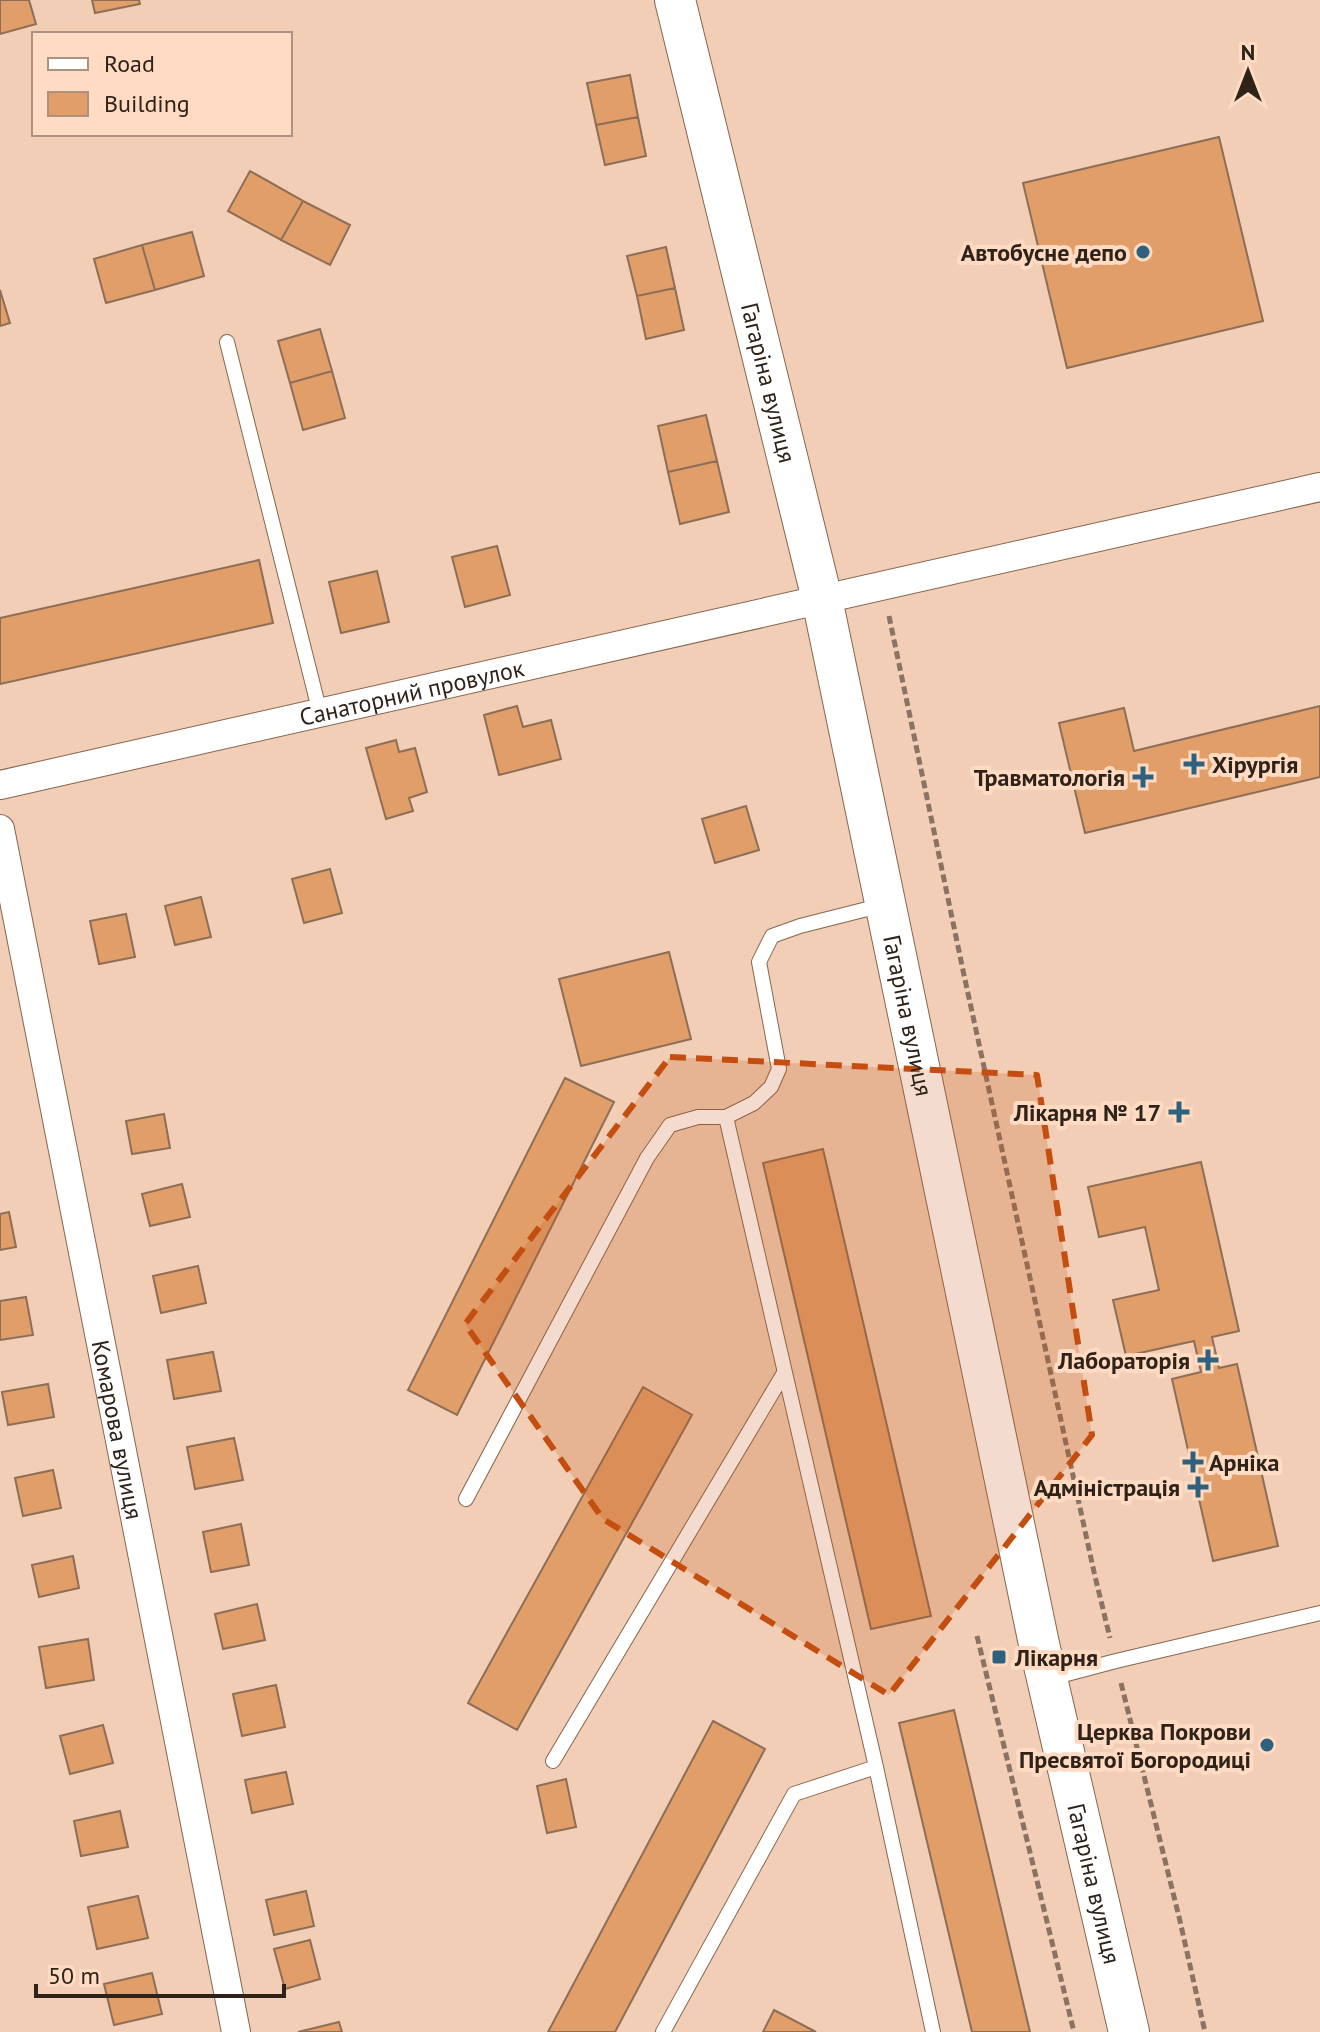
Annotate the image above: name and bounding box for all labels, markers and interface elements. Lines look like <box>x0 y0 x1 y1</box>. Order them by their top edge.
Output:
legend <box>32 32 292 136</box>
north arrow <box>1208 32 1288 112</box>
text: N <box>1241 38 1255 66</box>
text: Road <box>104 48 155 79</box>
text: Building <box>104 88 190 119</box>
place label: Автобусне депо <box>961 237 1127 268</box>
marker: Автобусне депо <box>1134 243 1152 261</box>
street label: Гагаріна вулиця <box>734 299 803 466</box>
street label: Санаторний провулок <box>296 652 527 732</box>
place label: Хірургія <box>1212 749 1298 780</box>
marker: Хірургія <box>1183 753 1205 775</box>
place label: Травматологія <box>974 762 1125 793</box>
marker: Травматологія <box>1132 766 1154 788</box>
street label: Гагаріна вулиця <box>877 932 940 1099</box>
place label: Лікарня № 17 <box>1013 1097 1161 1128</box>
marker: Лікарня № 17 <box>1168 1101 1190 1123</box>
street label: Комарова вулиця <box>85 1337 151 1522</box>
place label: Лабораторія <box>1057 1345 1190 1376</box>
marker: Лабораторія <box>1197 1349 1219 1371</box>
place label: Арніка <box>1209 1447 1279 1478</box>
marker: Арніка <box>1184 1453 1202 1471</box>
place label: Адміністрація <box>1034 1472 1180 1503</box>
marker: Адміністрація <box>1187 1476 1209 1498</box>
place label: Лікарня <box>1014 1642 1098 1673</box>
marker: Лікарня <box>990 1648 1008 1666</box>
place label: Церква Покрови Пресвятої Богородиці <box>1019 1716 1251 1775</box>
marker: Церква Покрови Пресвятої Богородиці <box>1258 1736 1276 1754</box>
street label: Гагаріна вулиця <box>1061 1800 1128 1967</box>
scale bar <box>36 1948 284 1998</box>
text: 50 m <box>48 1960 100 1991</box>

